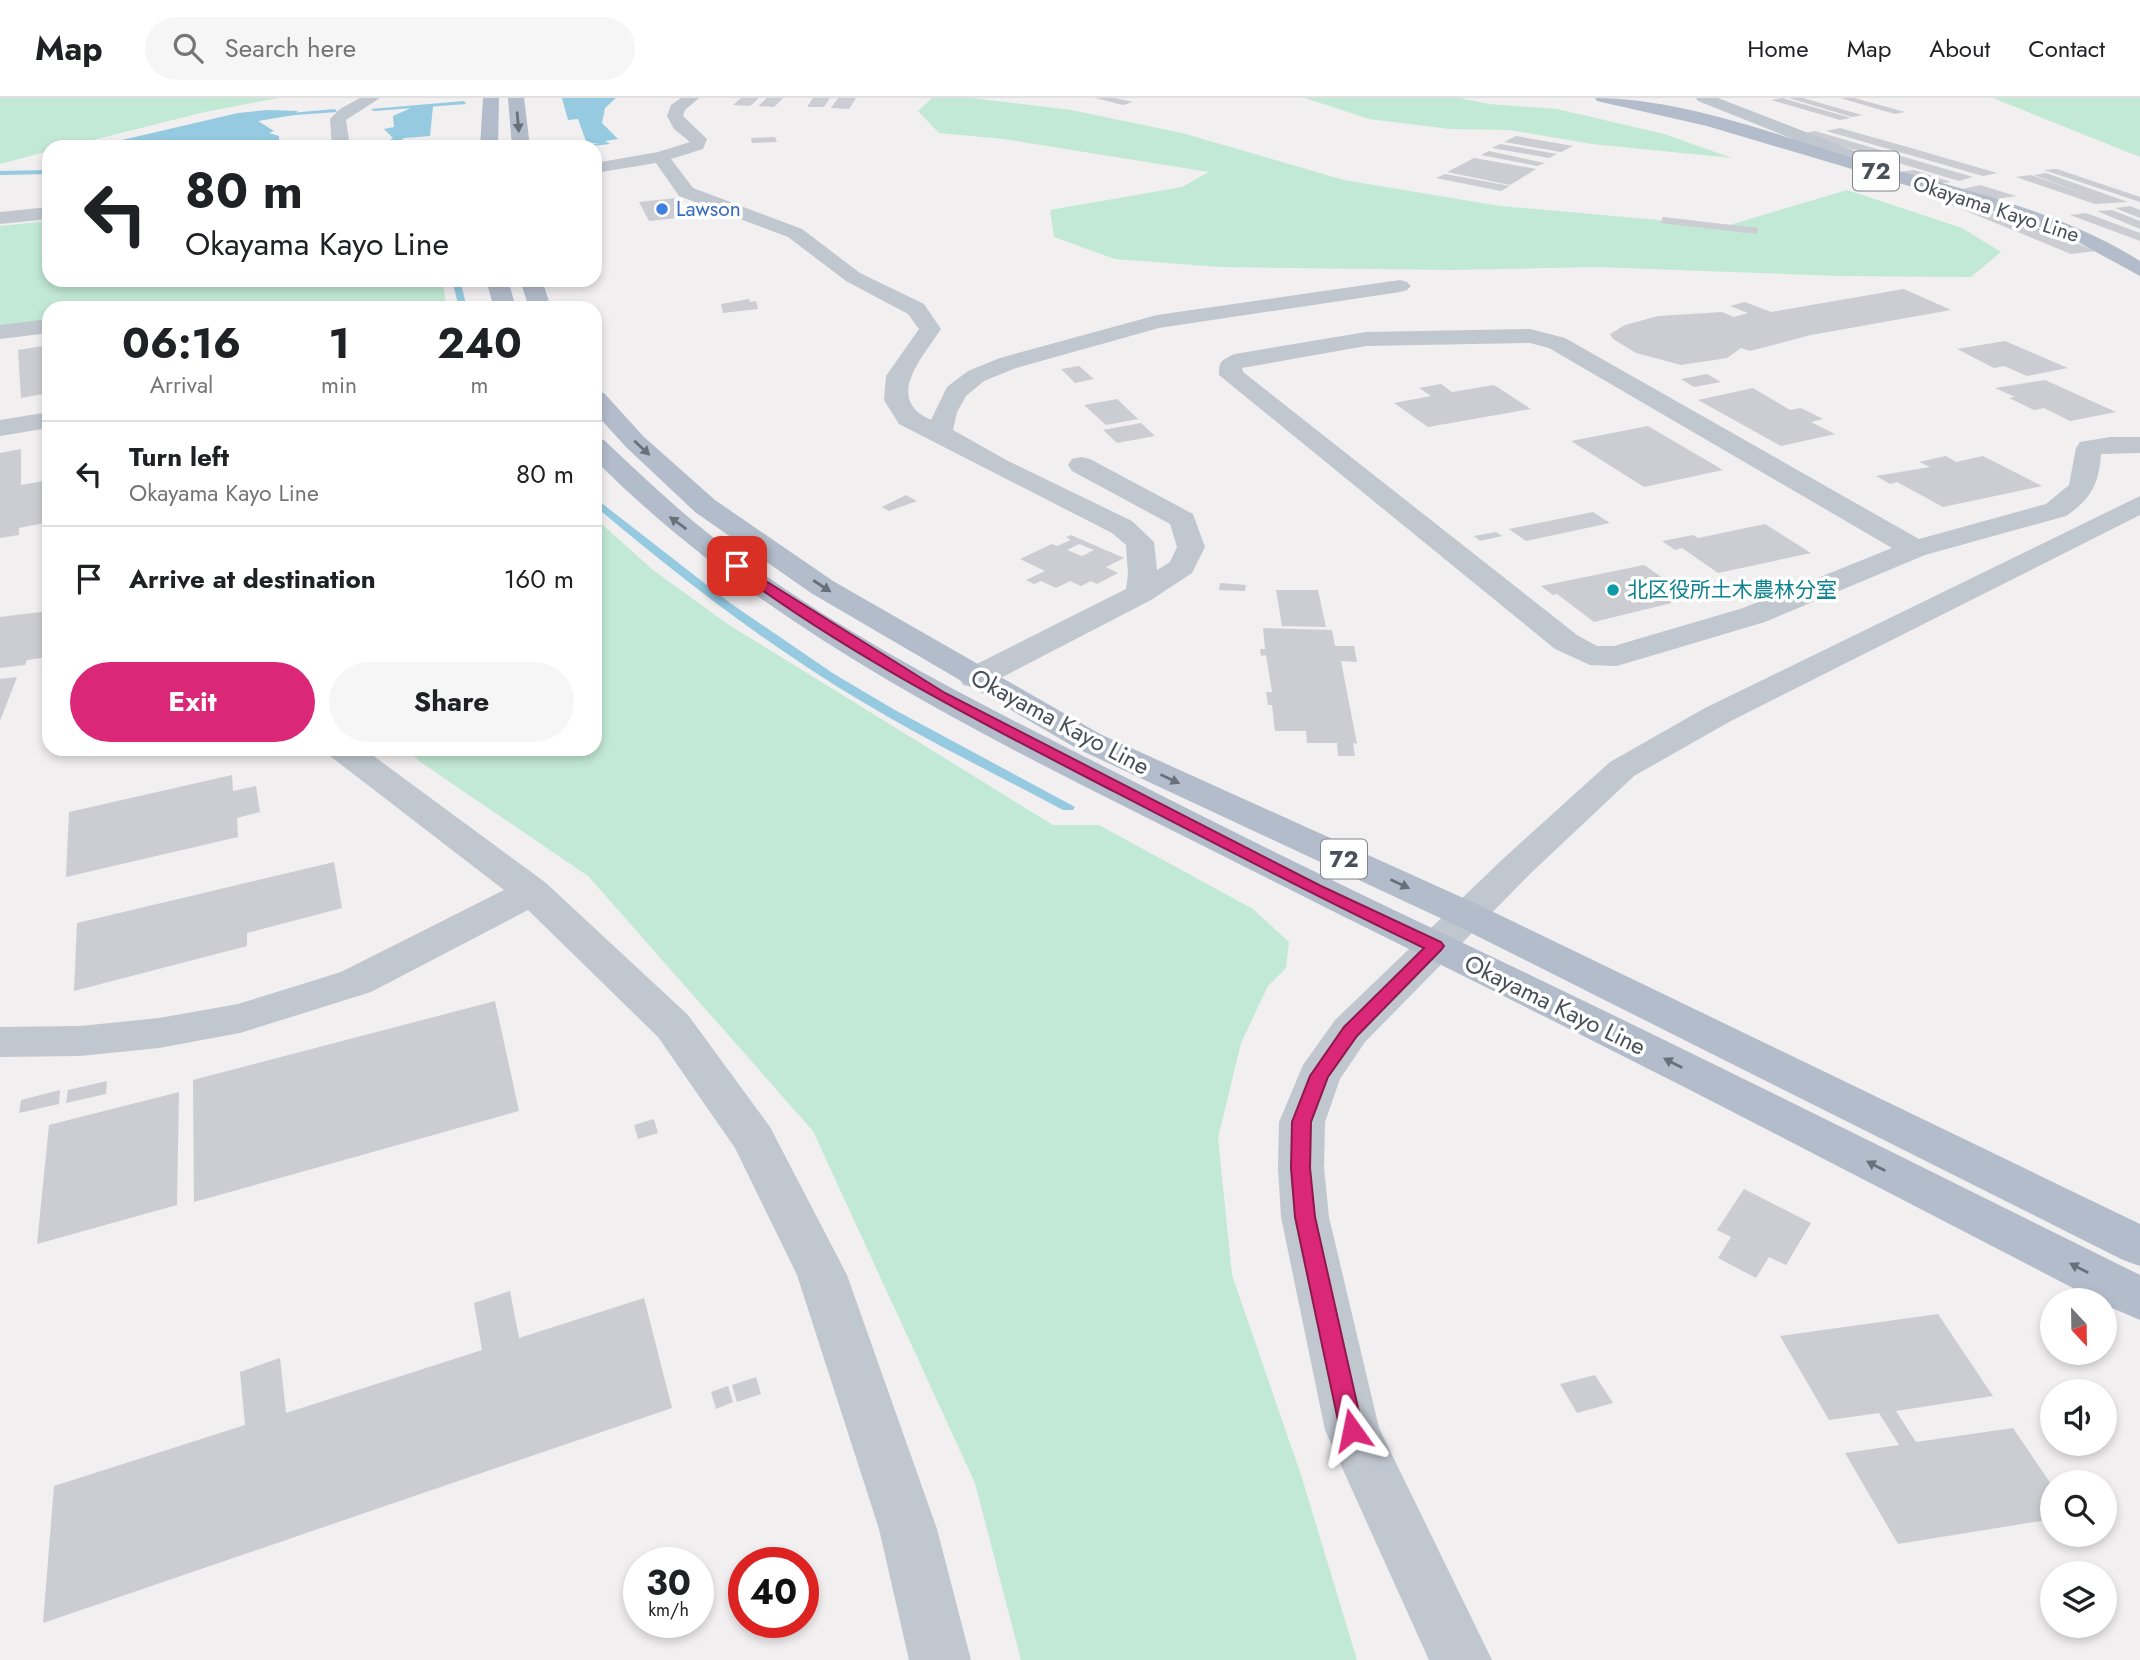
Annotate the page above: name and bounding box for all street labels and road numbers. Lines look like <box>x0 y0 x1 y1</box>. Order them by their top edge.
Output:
road number: 72 <box>1853 152 1899 190</box>
street label: Okayama Kayo Line <box>1909 168 2083 250</box>
street label: Okayama Kayo Line <box>965 660 1156 783</box>
road number: 72 <box>1321 839 1367 878</box>
street label: Okayama Kayo Line <box>1459 945 1652 1064</box>

